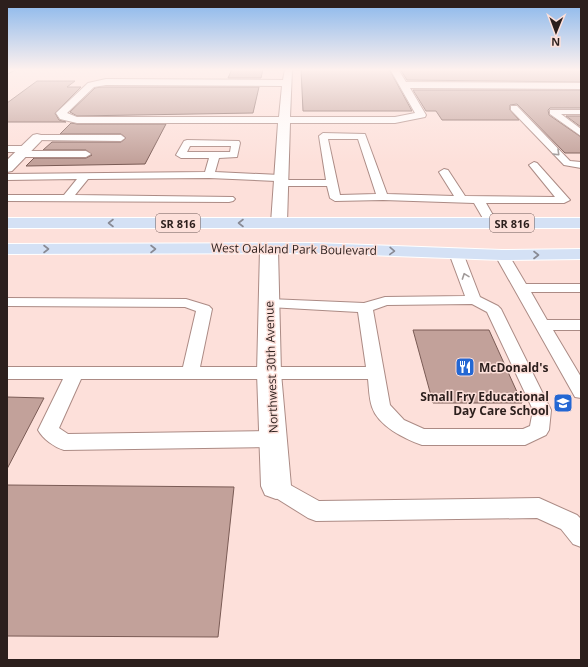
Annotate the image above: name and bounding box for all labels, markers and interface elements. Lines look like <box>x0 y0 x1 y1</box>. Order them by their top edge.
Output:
north arrow <box>536 12 576 52</box>
text: N <box>551 35 560 50</box>
one-way arrow <box>552 148 560 156</box>
road number: SR 816 <box>156 214 200 232</box>
road number: SR 816 <box>490 214 534 232</box>
one-way arrow <box>108 219 114 227</box>
one-way arrow <box>238 219 244 227</box>
street label: West Oakland Park Boulevard <box>211 239 377 259</box>
one-way arrow <box>43 245 49 253</box>
one-way arrow <box>150 245 156 253</box>
one-way arrow <box>389 246 395 255</box>
one-way arrow <box>533 251 539 259</box>
one-way arrow <box>461 273 470 280</box>
street label: Northwest 30th Avenue <box>260 300 282 433</box>
restaurant icon: McDonald's <box>454 356 476 378</box>
place label: McDonald's <box>479 359 548 376</box>
place label: Small Fry Educational Day Care School <box>420 388 549 419</box>
school or university icon: Small Fry Educational Day Care School <box>552 392 574 414</box>

